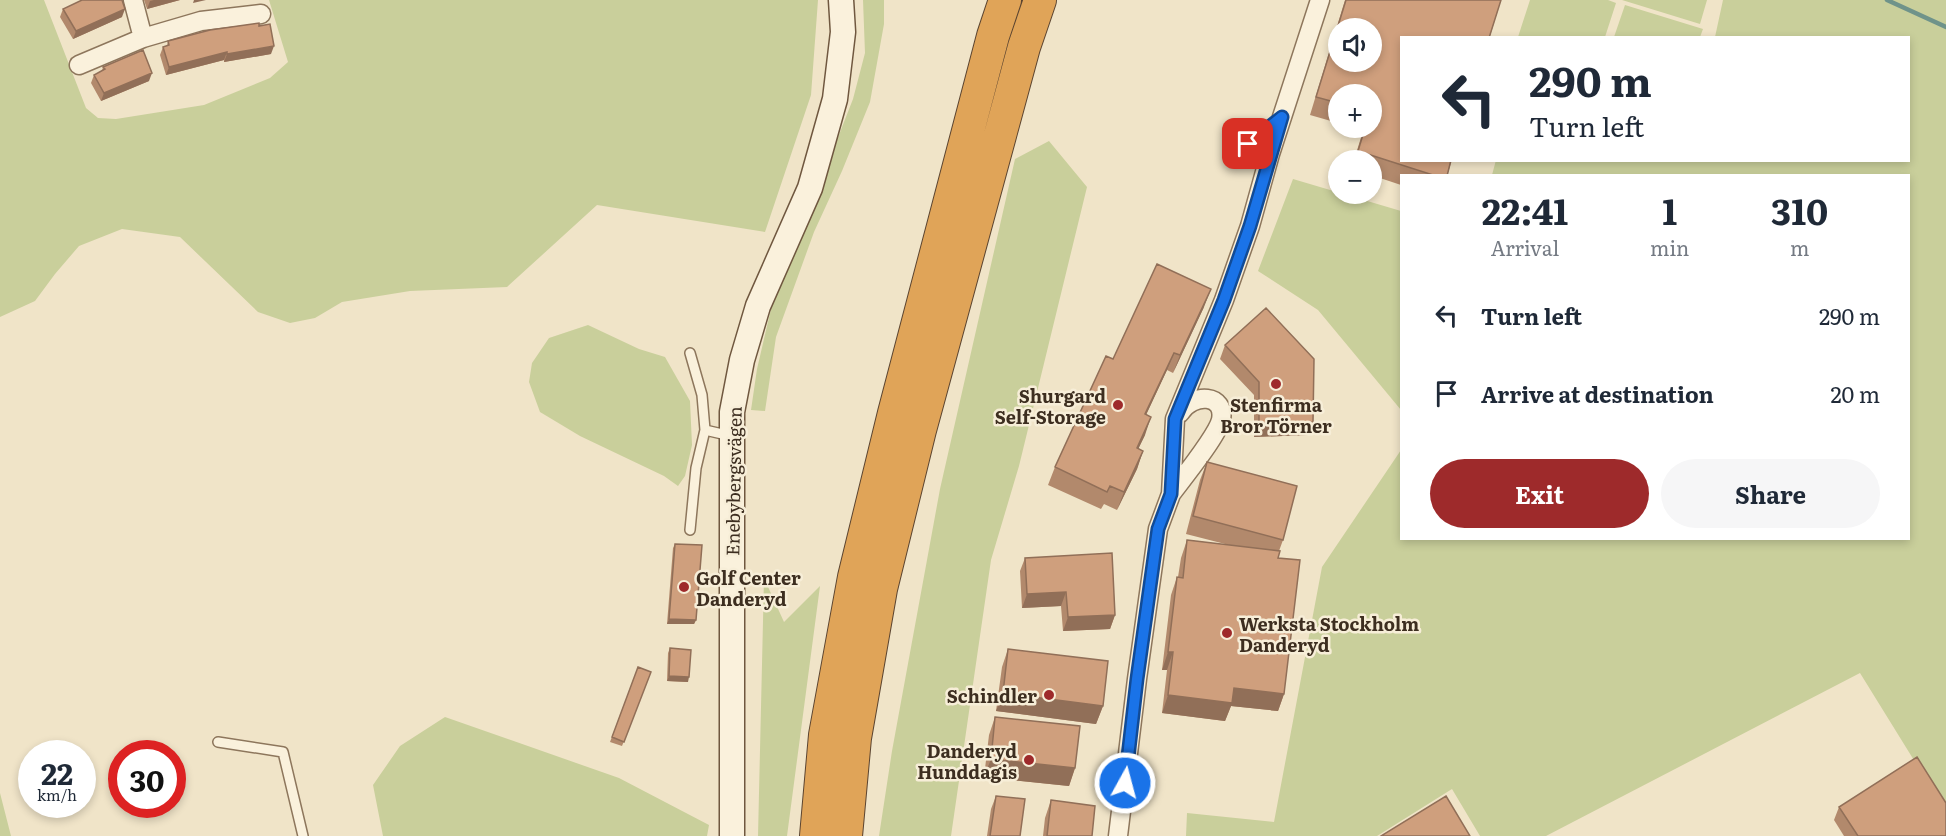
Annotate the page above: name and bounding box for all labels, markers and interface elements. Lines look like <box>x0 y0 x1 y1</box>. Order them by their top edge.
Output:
map controls <box>1328 18 1382 204</box>
button: sound <box>1328 18 1382 72</box>
text: 290 m <box>1529 48 1652 110</box>
icon: left <box>1430 60 1508 138</box>
button: + <box>1328 84 1382 138</box>
text: Turn left <box>1529 105 1644 145</box>
pin <box>1222 118 1273 169</box>
icon: arrive <box>1231 127 1264 160</box>
button: − <box>1328 150 1382 204</box>
text: 22:41 <box>1482 183 1568 236</box>
text: 1 <box>1662 183 1677 236</box>
text: 310 <box>1771 183 1828 236</box>
text: Arrival <box>1491 232 1559 262</box>
text: min <box>1650 232 1689 262</box>
text: m <box>1790 232 1809 262</box>
icon: left <box>1430 299 1463 332</box>
text: Turn left <box>1481 299 1582 332</box>
text: 290 m <box>1819 299 1880 332</box>
marker: Stenfirma Bror Törner <box>1269 377 1283 391</box>
icon: arrive <box>1430 377 1463 410</box>
text: Arrive at destination <box>1481 377 1714 410</box>
text: 20 m <box>1830 377 1880 410</box>
place label: Shurgard Self-Storage <box>995 382 1106 430</box>
place label: Stenfirma Bror Törner <box>1220 391 1332 439</box>
marker: Shurgard Self-Storage <box>1111 398 1125 412</box>
street label: Enebybergsvägen <box>718 406 748 556</box>
button: Exit <box>1430 459 1649 528</box>
button: Share <box>1661 459 1880 528</box>
place label: Golf Center Danderyd <box>696 564 801 612</box>
marker: Golf Center Danderyd <box>677 580 691 594</box>
place label: Werksta Stockholm Danderyd <box>1239 610 1419 658</box>
marker: Werksta Stockholm Danderyd <box>1220 626 1234 640</box>
place label: Schindler <box>947 682 1037 709</box>
marker: Schindler <box>1042 688 1056 702</box>
place label: Danderyd Hunddagis <box>917 737 1017 785</box>
speed limit sign: 30 <box>108 740 186 818</box>
text: 22 <box>41 750 73 794</box>
position arrow <box>1093 751 1157 815</box>
marker: Danderyd Hunddagis <box>1022 753 1036 767</box>
text: km/h <box>37 783 77 806</box>

